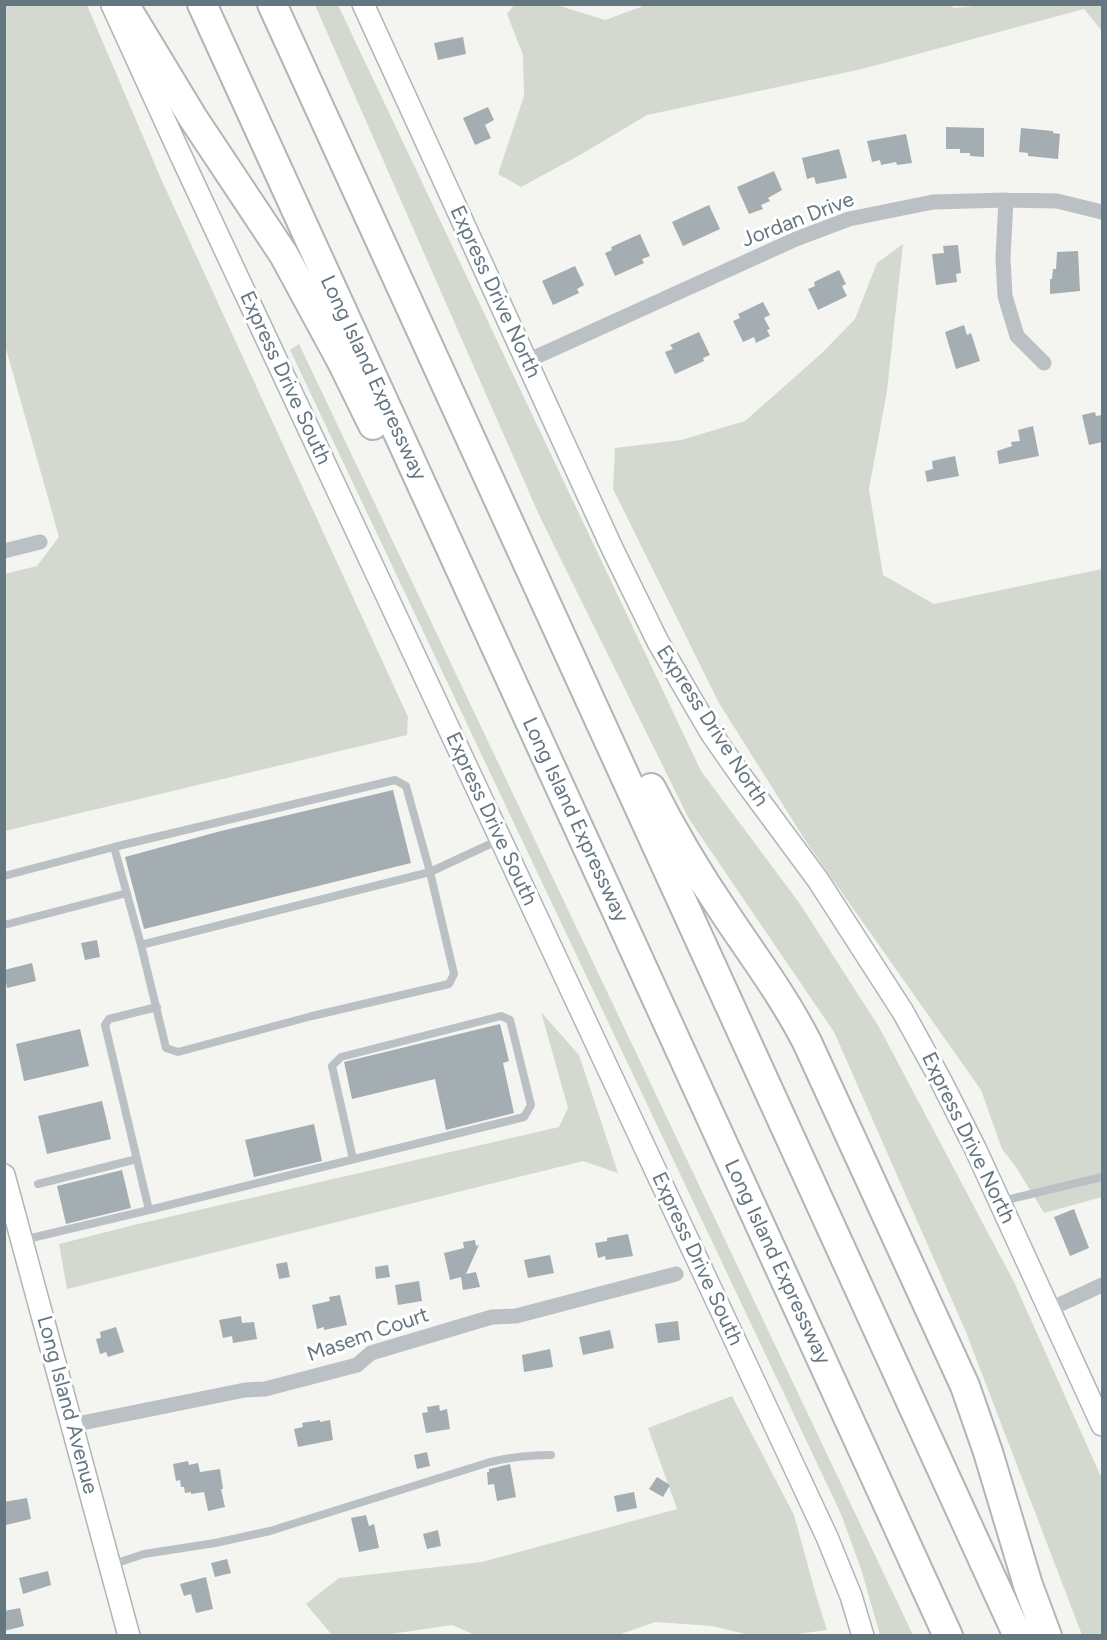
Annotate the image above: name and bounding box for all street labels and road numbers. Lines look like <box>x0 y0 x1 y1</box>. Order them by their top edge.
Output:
street label: Jordan Drive <box>738 187 858 253</box>
street label: Express Drive North <box>444 202 546 382</box>
street label: Long Island Expressway <box>314 272 432 484</box>
street label: Express Drive South <box>234 287 336 469</box>
street label: Express Drive North <box>650 641 774 811</box>
street label: Long Island Expressway <box>516 714 634 926</box>
street label: Express Drive South <box>440 728 542 910</box>
street label: Express Drive North <box>916 1048 1020 1228</box>
street label: Long Island Expressway <box>718 1156 836 1368</box>
street label: Express Drive South <box>646 1168 748 1350</box>
street label: Masem Court <box>304 1302 432 1368</box>
street label: Long Island Avenue <box>31 1313 103 1497</box>

